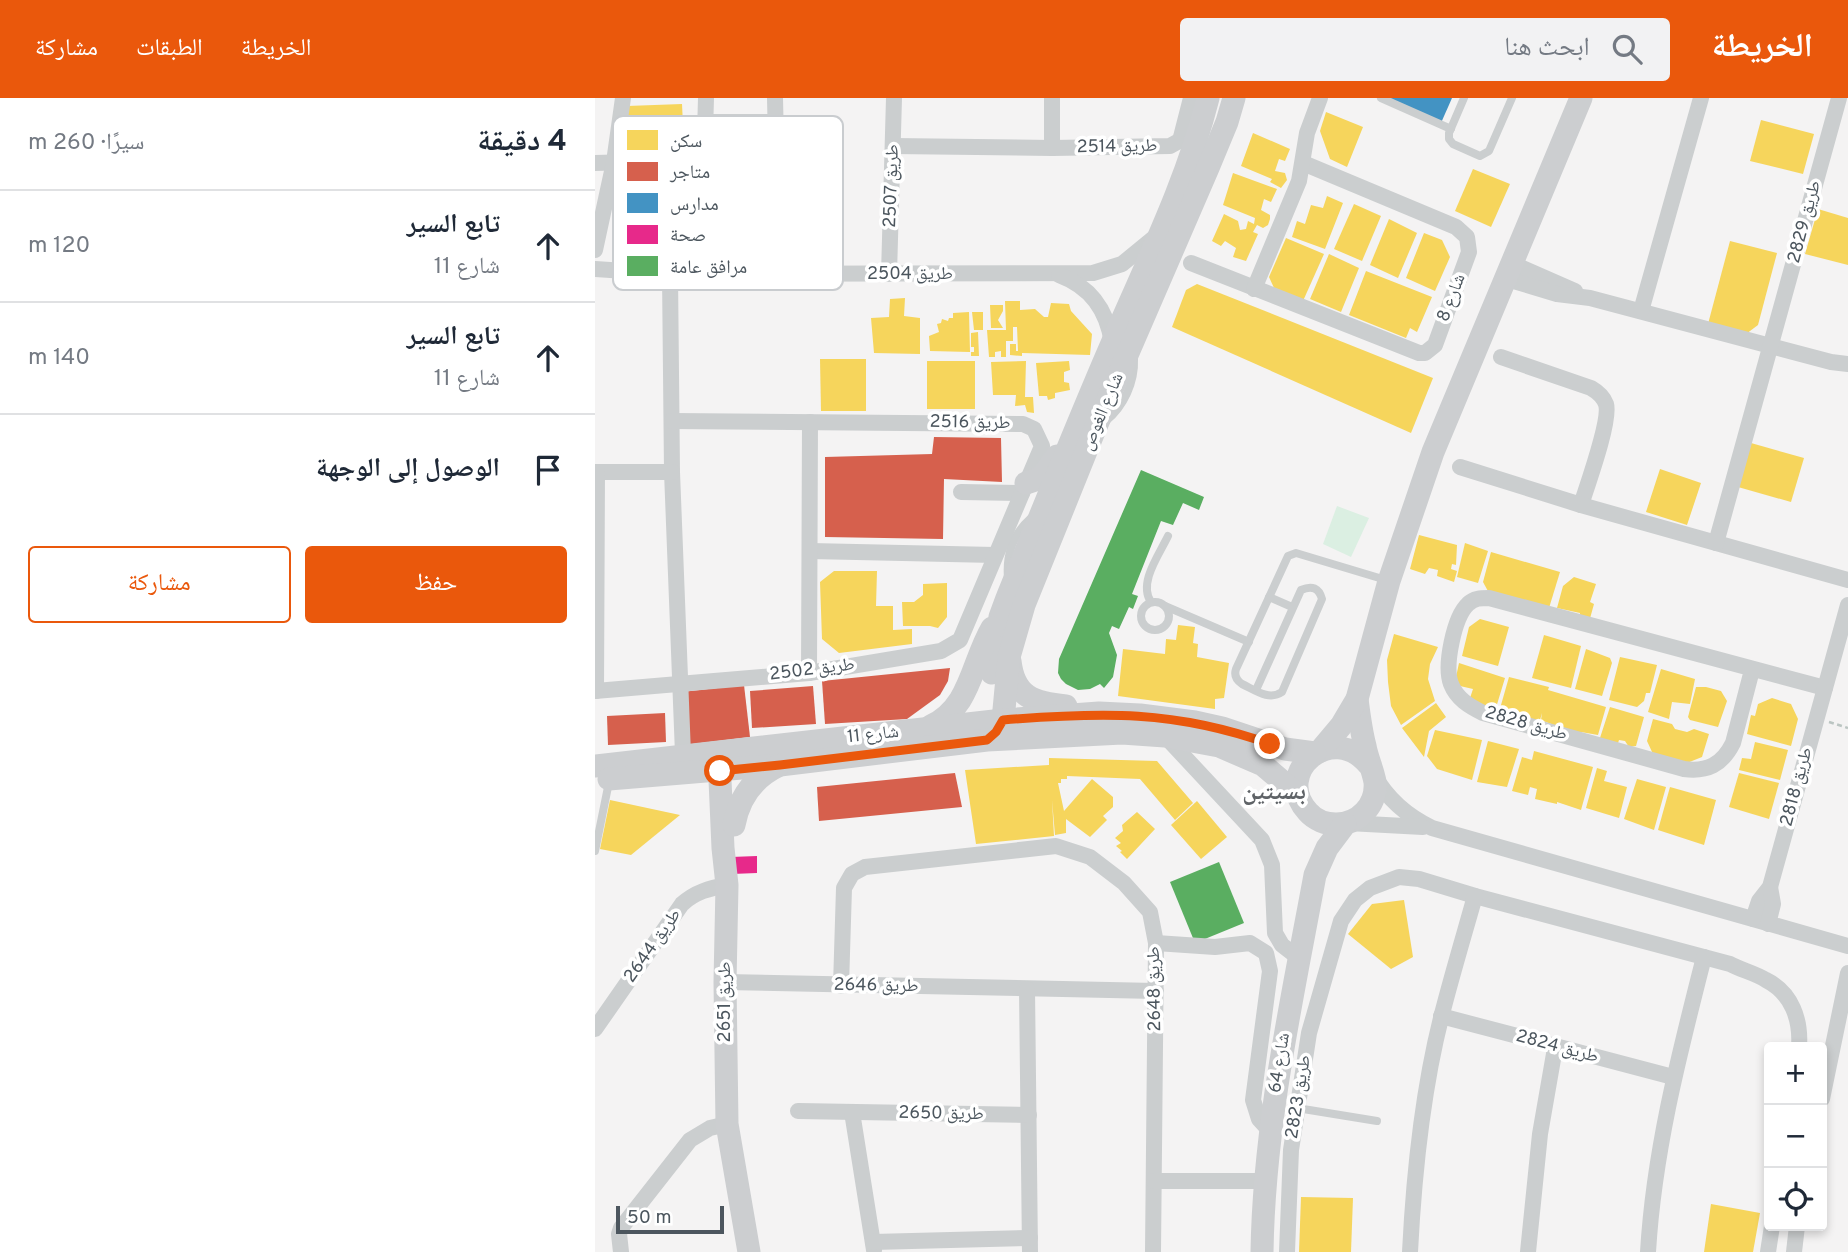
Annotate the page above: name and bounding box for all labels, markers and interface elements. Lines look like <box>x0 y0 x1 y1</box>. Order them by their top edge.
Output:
search box <box>1180 18 1670 81</box>
text: الخريطة <box>1712 27 1813 69</box>
icon: search <box>1608 30 1646 68</box>
text: ابحث هنا <box>1504 32 1590 65</box>
text: مشاركة <box>35 34 98 64</box>
text: الطبقات <box>136 34 203 64</box>
text: الخريطة <box>241 34 311 64</box>
legend <box>613 116 843 290</box>
text: 4 دقيقة <box>477 124 567 161</box>
text: سيرًا · 260 m <box>28 129 144 158</box>
text: سكن <box>670 130 702 154</box>
street label: طريق 2514 <box>1076 135 1158 159</box>
street label: طريق 2507 <box>879 144 905 228</box>
text: متاجر <box>669 161 710 185</box>
street label: طريق 2829 <box>1783 178 1827 266</box>
text: مدارس <box>670 193 719 217</box>
text: تابع السير <box>407 209 500 242</box>
text: صحة <box>670 224 706 248</box>
icon: ahead <box>529 227 567 265</box>
text: 120 m <box>28 232 90 261</box>
text: شارع 11 <box>434 253 500 282</box>
text: مرافق عامة <box>670 256 747 280</box>
street label: طريق 2504 <box>867 263 953 286</box>
street label: شارع 8 <box>1432 271 1472 325</box>
text: تابع السير <box>407 321 500 354</box>
icon: ahead <box>529 339 567 377</box>
text: 140 m <box>28 344 90 373</box>
text: شارع 11 <box>434 365 500 394</box>
street label: شارع الغوص <box>1076 370 1130 454</box>
street label: طريق 2516 <box>929 411 1011 435</box>
icon: arrive <box>529 451 567 489</box>
text: الوصول إلى الوجهة <box>316 453 500 486</box>
button: مشاركة <box>28 546 291 623</box>
button: حفظ <box>305 546 567 623</box>
street label: طريق 2502 <box>768 653 856 687</box>
street label: طريق 2828 <box>1482 701 1570 747</box>
street label: شارع 11 <box>846 721 900 749</box>
route end <box>1254 728 1285 759</box>
street label: طريق 2818 <box>1775 745 1819 829</box>
route start <box>704 755 735 786</box>
district label: بسيتين <box>1242 778 1306 808</box>
street label: طريق 2644 <box>619 904 687 988</box>
street label: طريق 2648 <box>1143 946 1167 1032</box>
street label: طريق 2651 <box>714 962 737 1042</box>
street label: طريق 2646 <box>833 974 919 998</box>
street label: طريق 2824 <box>1513 1025 1601 1069</box>
street label: شارع 64 <box>1264 1031 1296 1095</box>
map controls <box>1764 1042 1827 1231</box>
button: + <box>1764 1042 1827 1105</box>
street label: طريق 2823 <box>1281 1053 1317 1141</box>
street label: طريق 2650 <box>898 1102 984 1126</box>
button: − <box>1764 1105 1827 1168</box>
button: locate <box>1764 1168 1827 1231</box>
scale bar <box>616 1203 725 1235</box>
text: 50 m <box>627 1206 672 1230</box>

